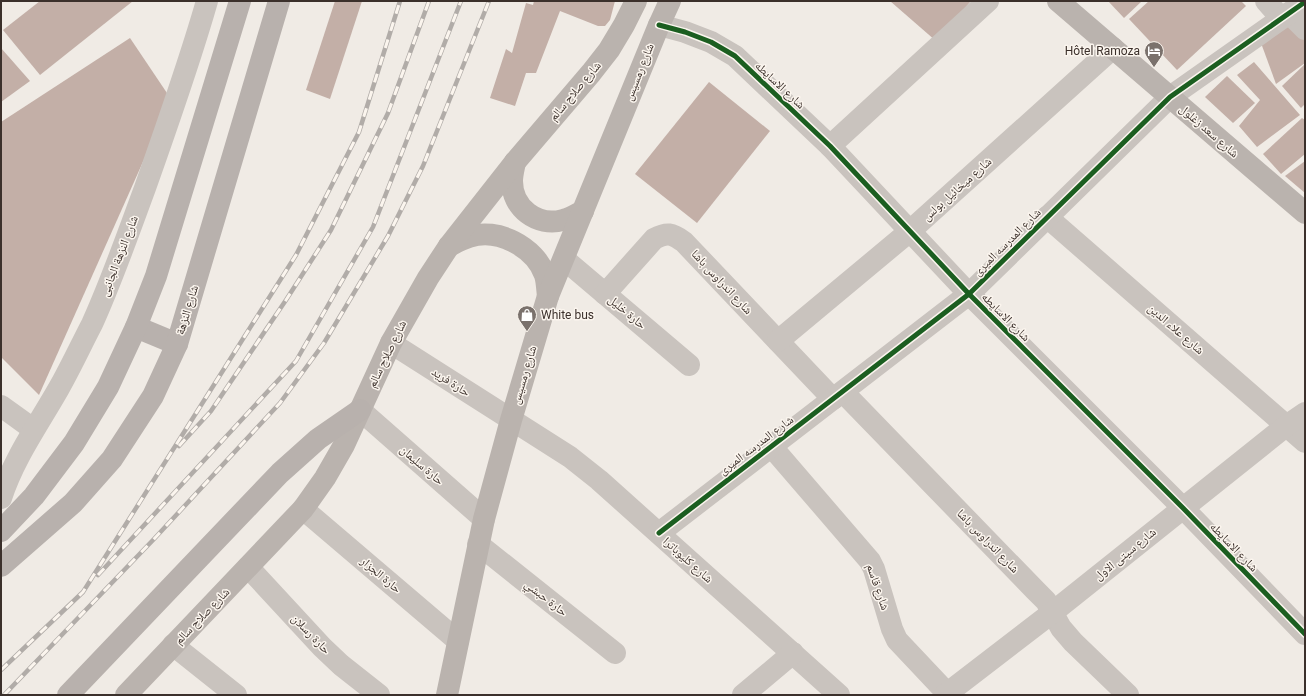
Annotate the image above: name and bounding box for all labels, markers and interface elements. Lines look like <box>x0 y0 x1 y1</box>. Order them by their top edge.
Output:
hotel icon: Hôtel Ramoza <box>1143 40 1165 68</box>
street label: شارع رمسيس <box>621 41 658 103</box>
place label: Hôtel Ramoza <box>1065 44 1140 58</box>
street label: شارع صلاح سالم <box>546 58 605 124</box>
street label: شارع الاسايطه <box>752 58 808 112</box>
street label: شارع سعد زغلول <box>1176 102 1241 161</box>
street label: شارع ميخائيل بولس <box>920 154 995 224</box>
street label: شارع المدرسه الميرى <box>970 205 1044 279</box>
street label: شارع النزهة الجانبى <box>97 213 142 299</box>
street label: شارع اندراوس باشا <box>688 247 756 318</box>
street label: شارع النزهة <box>173 283 202 337</box>
street label: شارع الاسايطه <box>978 290 1033 345</box>
street label: حارة خليل <box>605 292 649 332</box>
street label: شارع علاء الدين <box>1144 301 1207 358</box>
shop icon: White bus <box>516 304 538 332</box>
place label: White bus <box>541 308 594 322</box>
street label: شارع صلاح سالم <box>365 318 410 390</box>
street label: شارع رمسيس <box>508 344 541 406</box>
street label: حارة فريد <box>429 364 473 400</box>
street label: شارع المدرسه الميرى <box>716 412 797 478</box>
street label: حارة سليمان <box>397 442 447 488</box>
street label: شارع اندراوس باشا <box>953 506 1022 577</box>
street label: شارع الاسايطه <box>1206 520 1261 575</box>
street label: شارع سيتى الاول <box>1091 525 1159 584</box>
street label: شارع كليوباترا <box>660 534 716 587</box>
street label: حارة الجزار <box>357 553 405 596</box>
street label: شارع قاسم <box>863 562 892 612</box>
street label: حارة حبشي <box>520 577 570 622</box>
street label: شارع صلاح سالم <box>172 585 233 648</box>
street label: حارة رسلان <box>289 611 334 657</box>

